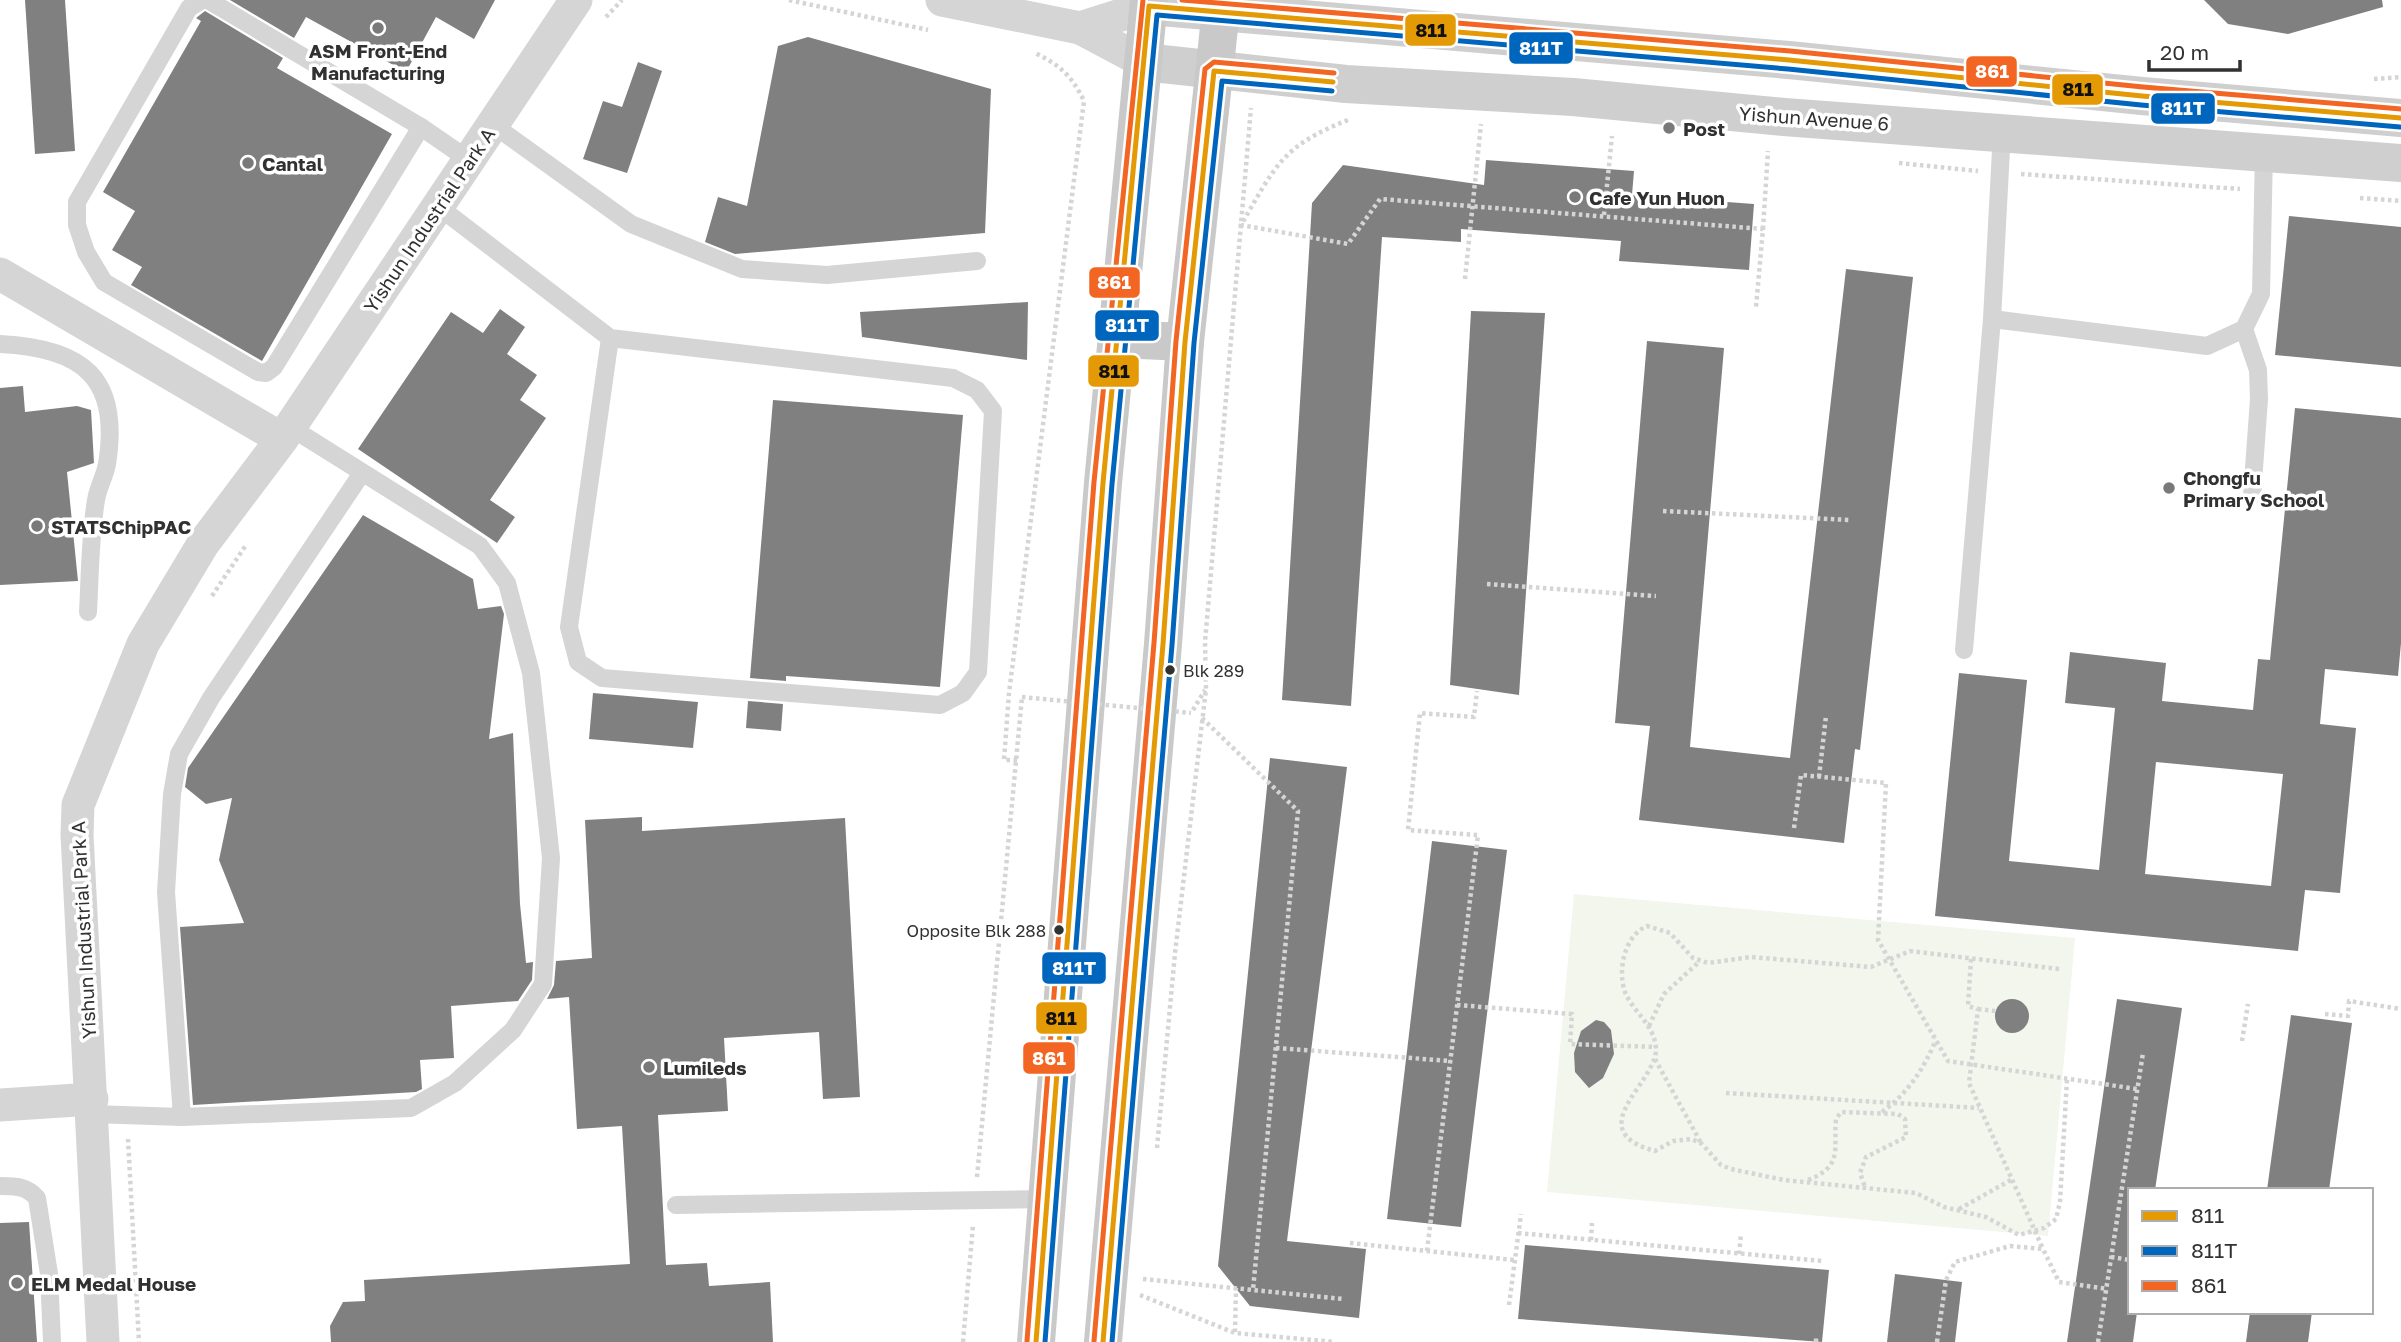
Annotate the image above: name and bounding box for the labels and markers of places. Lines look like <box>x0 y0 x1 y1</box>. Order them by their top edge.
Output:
marker: ASM Front-End Manufacturing <box>370 20 386 36</box>
place label: ASM Front-End Manufacturing <box>309 39 447 84</box>
place label: Post <box>1683 117 1726 140</box>
marker: Post <box>1661 120 1677 136</box>
place label: Cantal <box>262 152 323 175</box>
marker: Cantal <box>240 155 256 171</box>
place label: Cafe Yun Huon <box>1589 186 1725 209</box>
marker: Cafe Yun Huon <box>1567 189 1583 205</box>
place label: Chongfu Primary School <box>2183 466 2324 511</box>
marker: Chongfu Primary School <box>2161 480 2177 496</box>
place label: STATSChipPAC <box>51 515 191 538</box>
marker: STATSChipPAC <box>29 518 45 534</box>
place label: Blk 289 <box>1183 660 1244 681</box>
marker: Blk 289 <box>1163 663 1177 677</box>
place label: Opposite Blk 288 <box>907 920 1046 941</box>
marker: Opposite Blk 288 <box>1052 923 1066 937</box>
place label: Lumileds <box>663 1056 747 1079</box>
marker: Lumileds <box>641 1059 657 1075</box>
place label: ELM Medal House <box>31 1272 196 1295</box>
marker: ELM Medal House <box>9 1275 25 1291</box>

